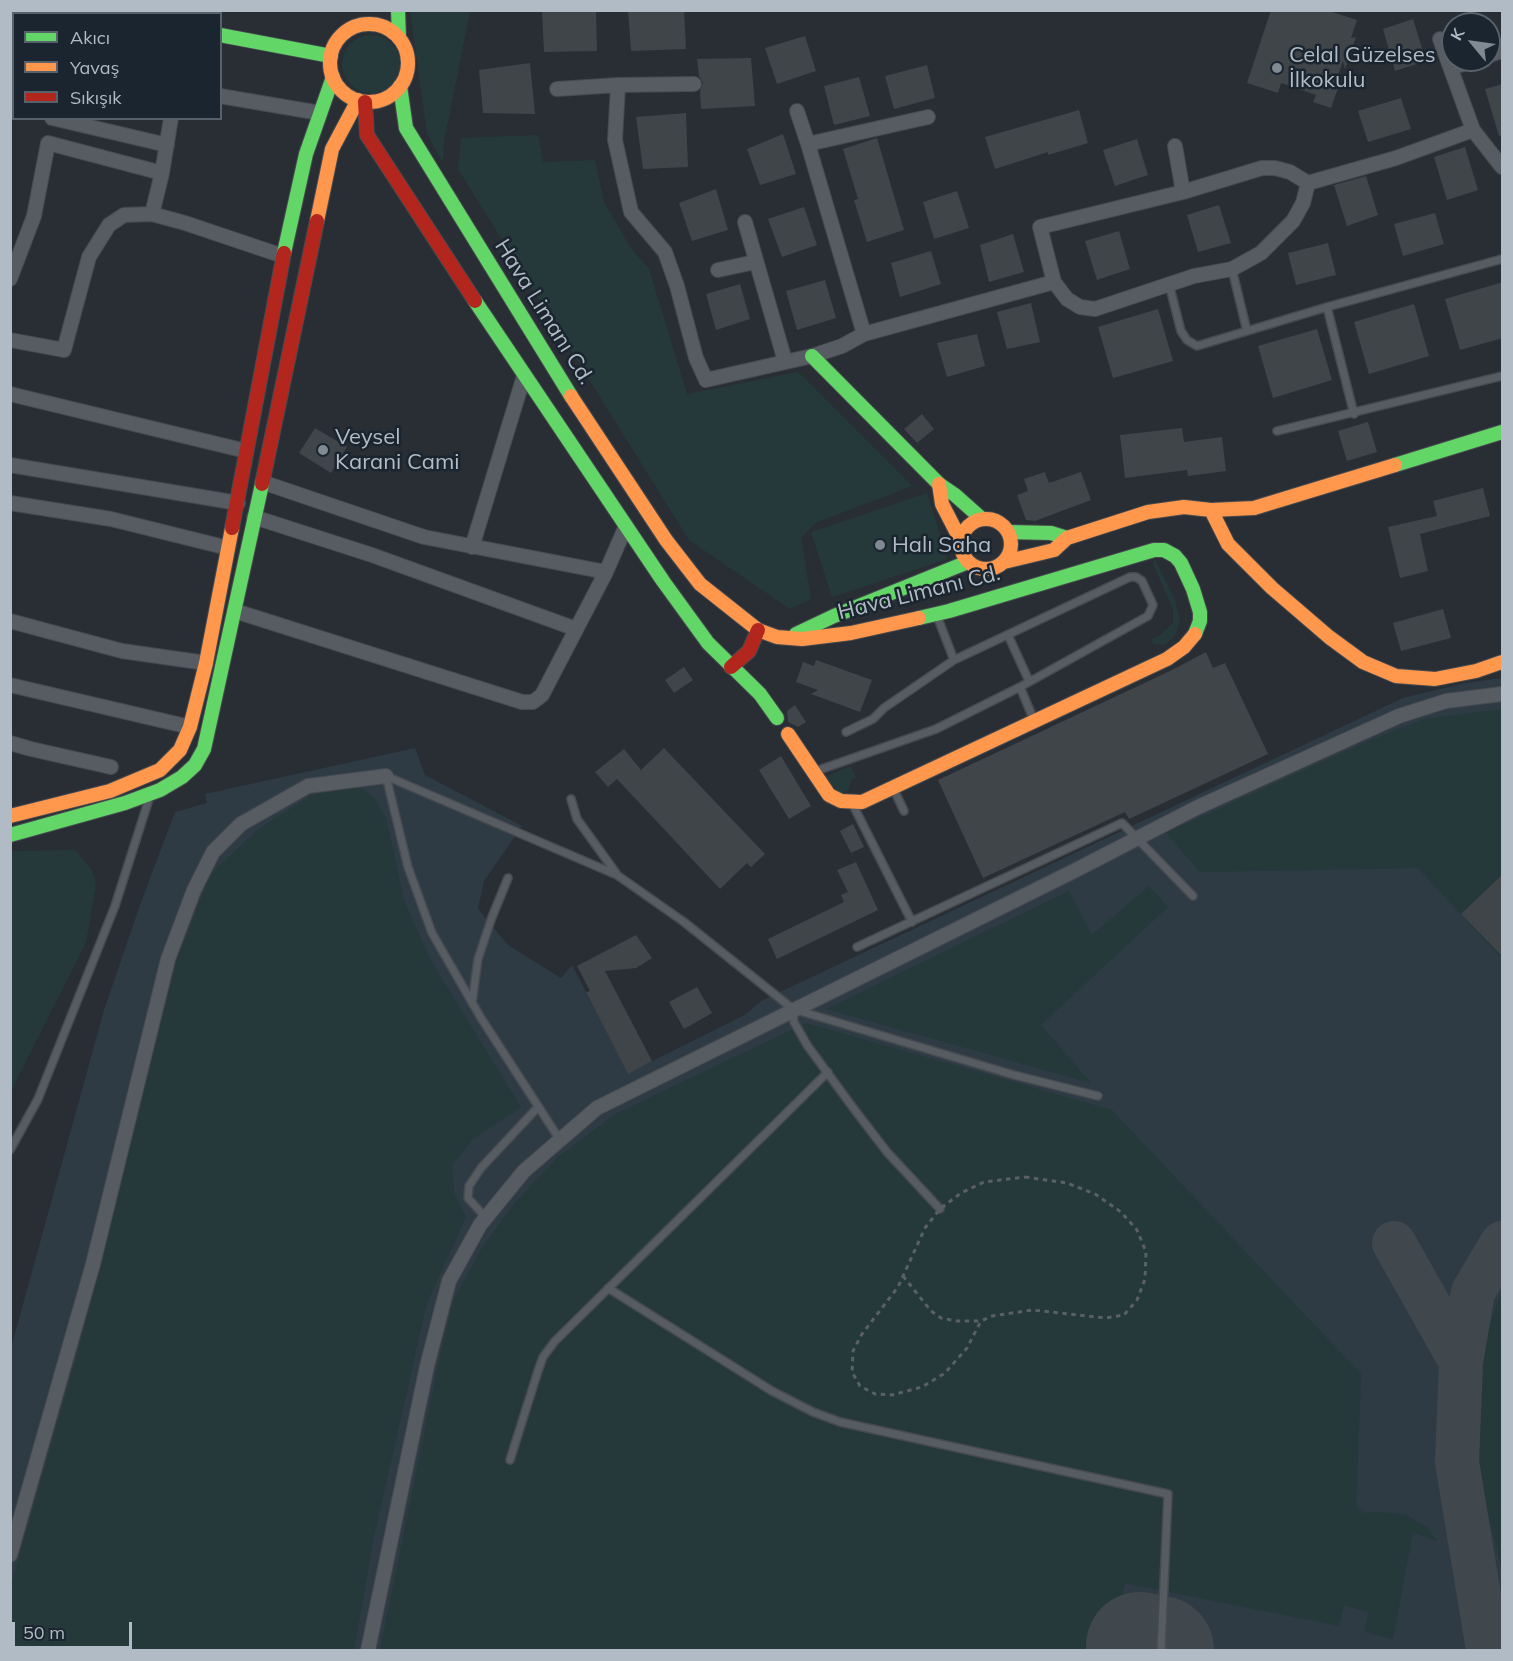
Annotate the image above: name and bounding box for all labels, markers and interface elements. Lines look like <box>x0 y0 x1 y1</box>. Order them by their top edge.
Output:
legend <box>12 12 222 120</box>
north arrow <box>1441 12 1501 72</box>
text: K <box>1446 25 1468 44</box>
text: Akıcı <box>70 26 110 49</box>
place label: Celal Güzelses İlkokulu <box>1289 42 1436 94</box>
text: Yavaş <box>70 56 119 79</box>
marker: Celal Güzelses İlkokulu <box>1270 61 1284 75</box>
text: Sıkışık <box>70 86 122 109</box>
street label: Hava Limanı Cd. <box>489 234 599 390</box>
place label: Veysel Karani Cami <box>335 424 460 476</box>
marker: Veysel Karani Cami <box>316 443 330 457</box>
place label: Halı Saha <box>892 532 991 558</box>
marker: Halı Saha <box>873 538 887 552</box>
street label: Hava Limanı Cd. <box>835 560 1003 626</box>
scale bar <box>15 1610 135 1648</box>
text: 50 m <box>23 1621 65 1644</box>

